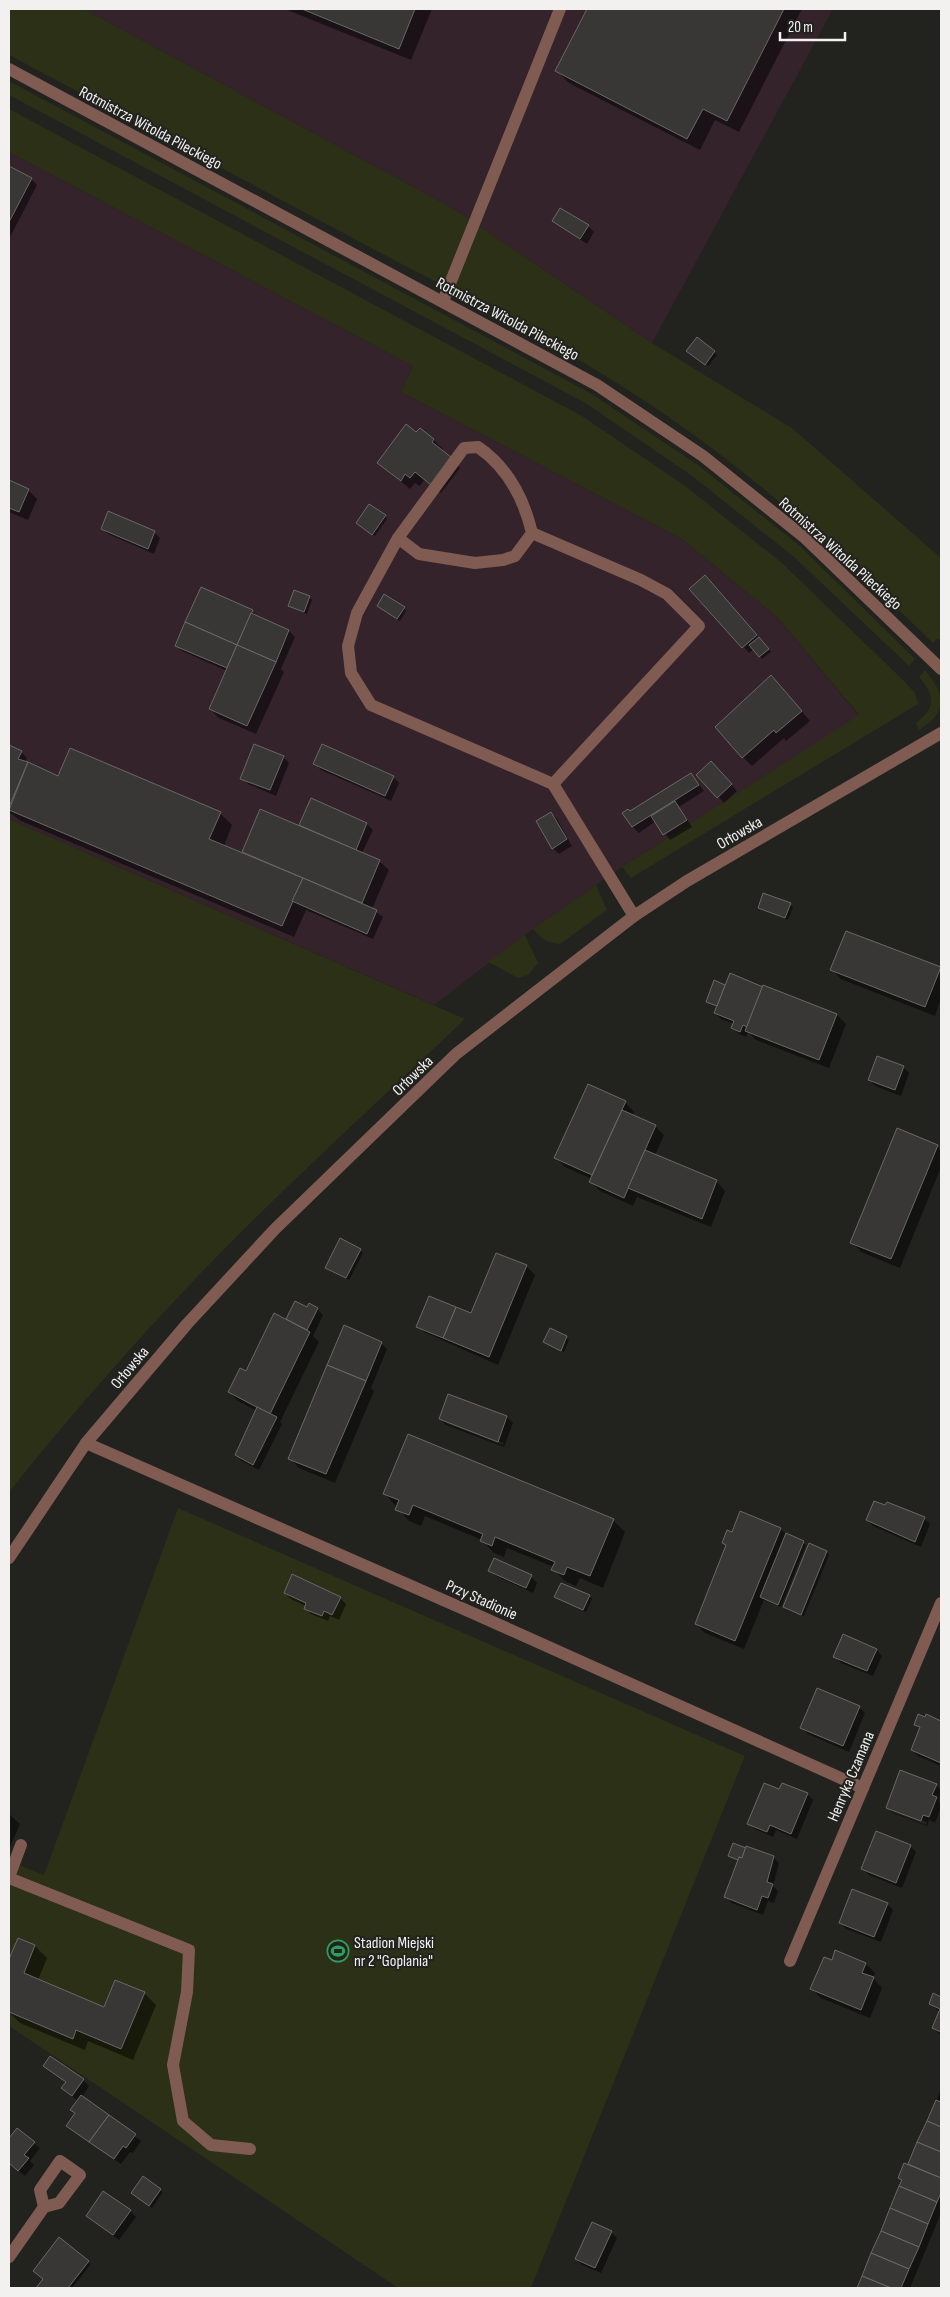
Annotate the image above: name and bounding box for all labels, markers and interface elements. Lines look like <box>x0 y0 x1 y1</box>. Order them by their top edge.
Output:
scale bar <box>780 10 845 42</box>
text: 20 m <box>788 18 813 37</box>
street label: Rotmistrza Witolda Pileckiego <box>76 83 225 174</box>
street label: Rotmistrza Witolda Pileckiego <box>433 274 582 365</box>
street label: Rotmistrza Witolda Pileckiego <box>775 494 905 614</box>
street label: Orłowska <box>714 813 766 854</box>
street label: Orłowska <box>389 1052 437 1100</box>
street label: Orłowska <box>107 1343 153 1393</box>
street label: Przy Stadionie <box>443 1576 520 1625</box>
street label: Henryka Czamana <box>824 1729 879 1825</box>
place label: Stadion Miejski nr 2 "Goplania" <box>354 1934 434 1971</box>
sports icon: Stadion Miejski nr 2 "Goplania" <box>326 1939 350 1963</box>

